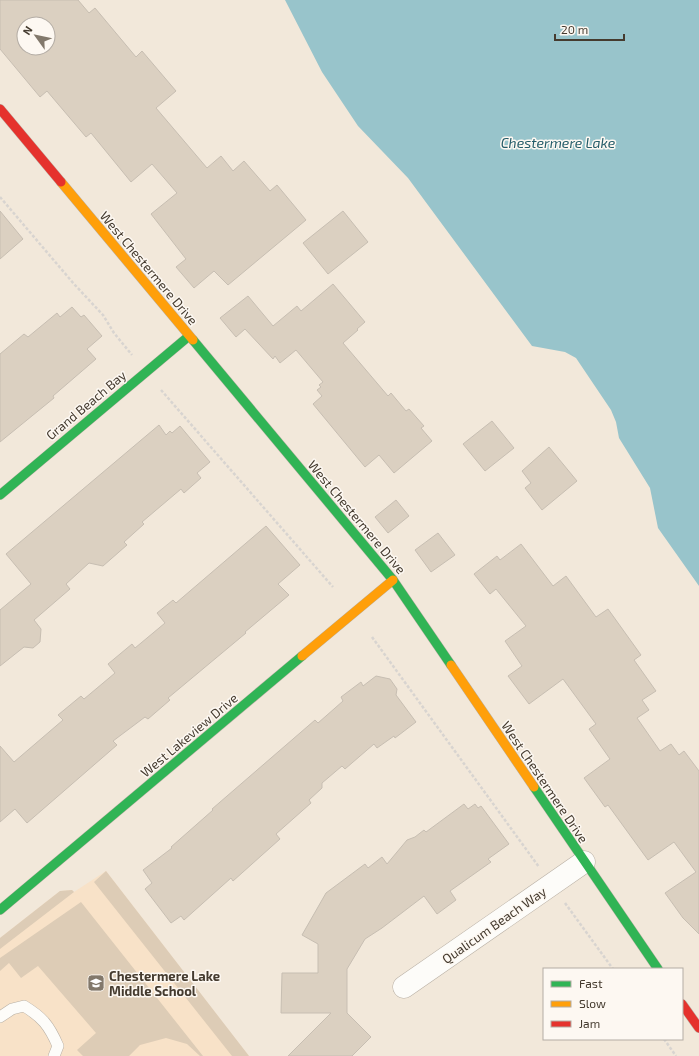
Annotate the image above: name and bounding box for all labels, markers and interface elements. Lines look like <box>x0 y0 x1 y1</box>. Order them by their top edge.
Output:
north arrow <box>16 16 56 56</box>
scale bar <box>555 16 624 42</box>
text: 20 m <box>561 22 588 36</box>
text: N <box>20 23 35 37</box>
water label: Chestermere Lake <box>501 134 616 151</box>
street label: West Chestermere Drive <box>97 208 201 328</box>
street label: Grand Beach Bay <box>43 367 129 443</box>
street label: West Chestermere Drive <box>305 457 409 577</box>
street label: West Lakeview Drive <box>137 690 241 780</box>
street label: West Chestermere Drive <box>498 718 592 846</box>
street label: Qualicum Beach Way <box>439 883 549 967</box>
place label: Chestermere Lake Middle School <box>109 968 220 999</box>
legend <box>543 968 683 1040</box>
school or university icon: Chestermere Lake Middle School <box>86 973 106 993</box>
text: Fast <box>579 976 603 990</box>
text: Slow <box>579 996 606 1010</box>
text: Jam <box>579 1016 600 1030</box>

